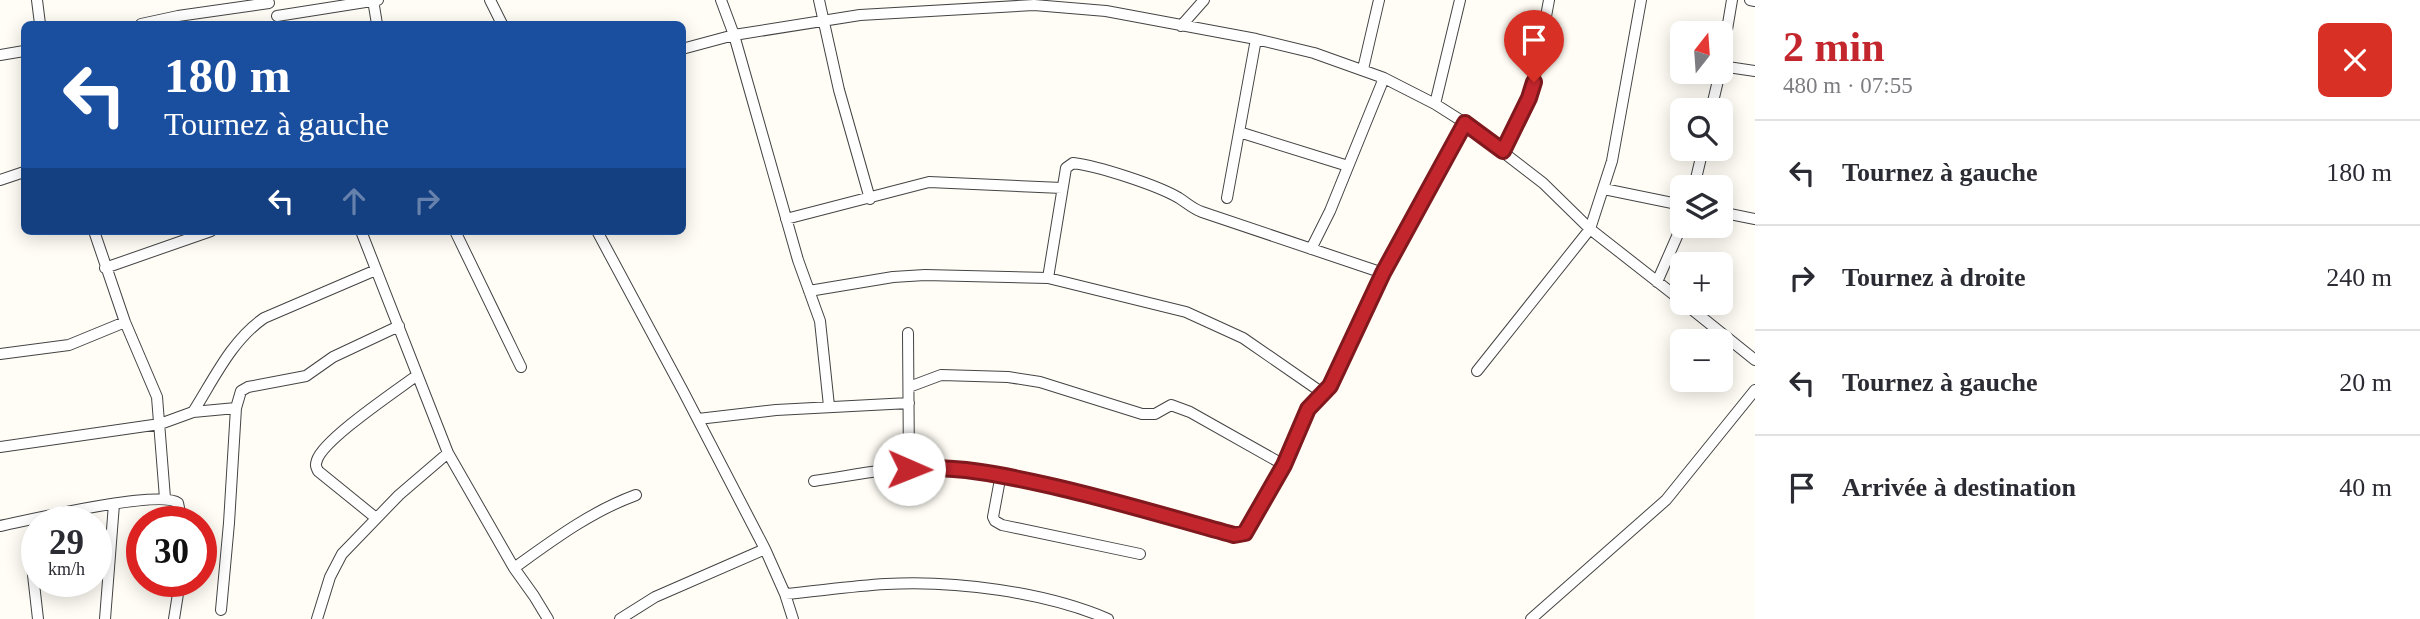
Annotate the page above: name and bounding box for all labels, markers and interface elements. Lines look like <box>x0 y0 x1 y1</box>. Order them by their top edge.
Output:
pin <box>1504 10 1564 82</box>
icon: arrive <box>1515 21 1553 59</box>
north arrow <box>1670 21 1732 84</box>
map controls <box>1670 21 1733 392</box>
button: close <box>2318 23 2392 97</box>
text: 2 min <box>1783 24 1885 70</box>
text: 180 m <box>164 48 291 103</box>
icon: left <box>49 49 140 140</box>
text: 480 m · 07:55 <box>1783 73 1913 98</box>
button: search <box>1670 98 1733 161</box>
text: Tournez à gauche <box>164 106 389 142</box>
icon: left <box>1783 154 1821 192</box>
text: Tournez à gauche <box>1842 158 2038 187</box>
text: 180 m <box>2326 158 2392 187</box>
button: layers <box>1670 175 1733 238</box>
icon: left <box>262 182 300 220</box>
icon: ahead <box>335 182 373 220</box>
icon: right <box>408 182 446 220</box>
button: + <box>1670 252 1733 315</box>
icon: right <box>1783 259 1821 297</box>
text: Tournez à droite <box>1842 263 2025 292</box>
text: 240 m <box>2326 263 2392 292</box>
button: − <box>1670 329 1733 392</box>
icon: left <box>1783 364 1821 402</box>
text: Tournez à gauche <box>1842 368 2038 397</box>
text: 20 m <box>2339 368 2392 397</box>
position arrow <box>872 432 946 506</box>
icon: arrive <box>1783 469 1821 507</box>
text: Arrivée à destination <box>1842 473 2076 502</box>
text: 40 m <box>2339 473 2392 502</box>
speed limit sign: 30 <box>126 506 217 597</box>
text: 29 <box>49 523 84 562</box>
text: km/h <box>48 559 85 579</box>

